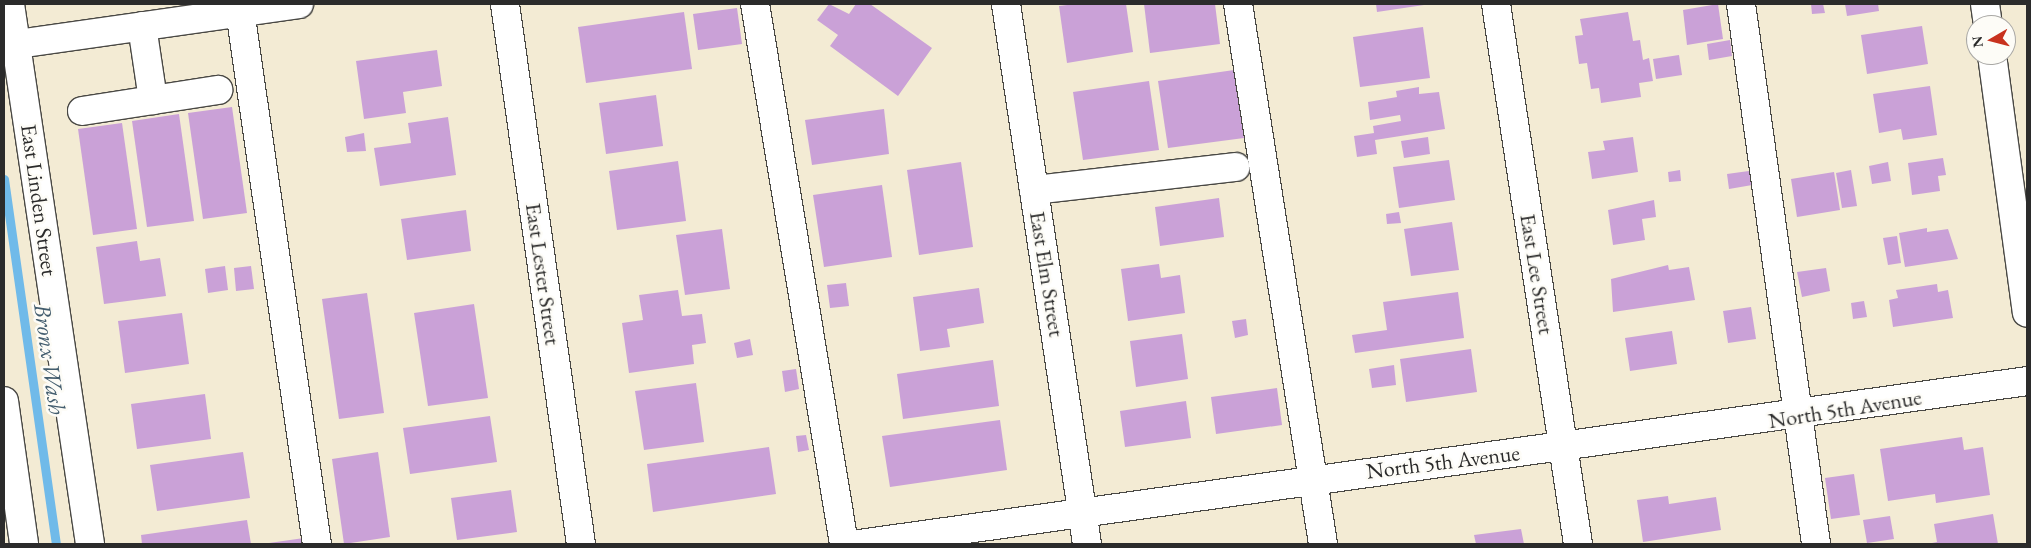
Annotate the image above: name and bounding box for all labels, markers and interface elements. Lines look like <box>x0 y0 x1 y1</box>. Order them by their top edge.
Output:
north arrow <box>1966 15 2016 65</box>
text: N <box>1967 35 1987 49</box>
street label: East Linden Street <box>15 122 63 278</box>
street label: East Lester Street <box>520 201 566 347</box>
street label: East Elm Street <box>1024 209 1070 339</box>
street label: East Lee Street <box>1514 212 1560 336</box>
water label: Bronx Wash <box>28 302 72 416</box>
street label: North 5th Avenue <box>1767 384 1923 434</box>
street label: North 5th Avenue <box>1365 439 1521 485</box>

